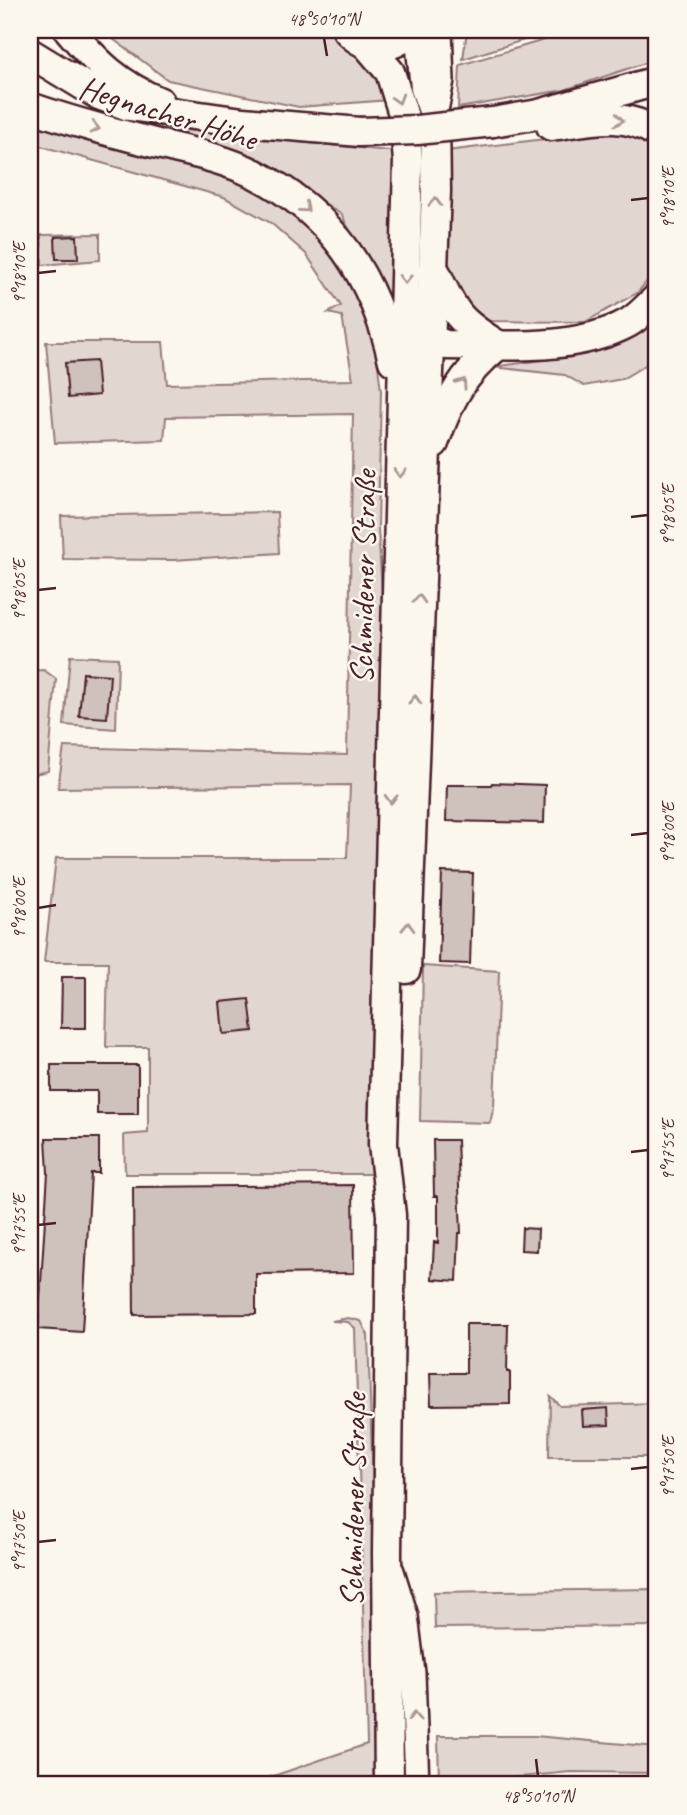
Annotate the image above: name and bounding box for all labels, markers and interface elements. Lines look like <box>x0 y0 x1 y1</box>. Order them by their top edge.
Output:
text: 48°50'10"N <box>289 8 363 30</box>
street label: Hegnacher Höhe <box>74 66 264 161</box>
one-way arrow <box>390 92 404 105</box>
one-way arrow <box>613 112 625 127</box>
one-way arrow <box>89 120 101 134</box>
text: 9°18'10"E <box>657 165 679 229</box>
one-way arrow <box>428 196 443 207</box>
one-way arrow <box>297 199 310 212</box>
text: 9°18'10"E <box>8 240 30 304</box>
one-way arrow <box>398 273 413 284</box>
one-way arrow <box>454 378 466 391</box>
one-way arrow <box>393 467 408 478</box>
street label: Schmidener Straße <box>340 468 386 684</box>
text: 9°18'05"E <box>657 482 679 546</box>
text: 9°18'05"E <box>8 557 30 621</box>
one-way arrow <box>412 594 427 605</box>
one-way arrow <box>408 694 423 705</box>
one-way arrow <box>384 794 399 805</box>
text: 9°18'00"E <box>657 800 679 864</box>
text: 9°18'00"E <box>8 875 30 939</box>
one-way arrow <box>400 922 415 933</box>
text: 9°17'55"E <box>657 1117 679 1181</box>
text: 9°17'55"E <box>8 1192 30 1256</box>
street label: Schmidener Straße <box>330 1391 376 1607</box>
text: 9°17'50"E <box>657 1434 679 1498</box>
text: 9°17'50"E <box>8 1509 30 1573</box>
one-way arrow <box>406 1711 422 1722</box>
text: 48°50'10"N <box>503 1785 577 1807</box>

